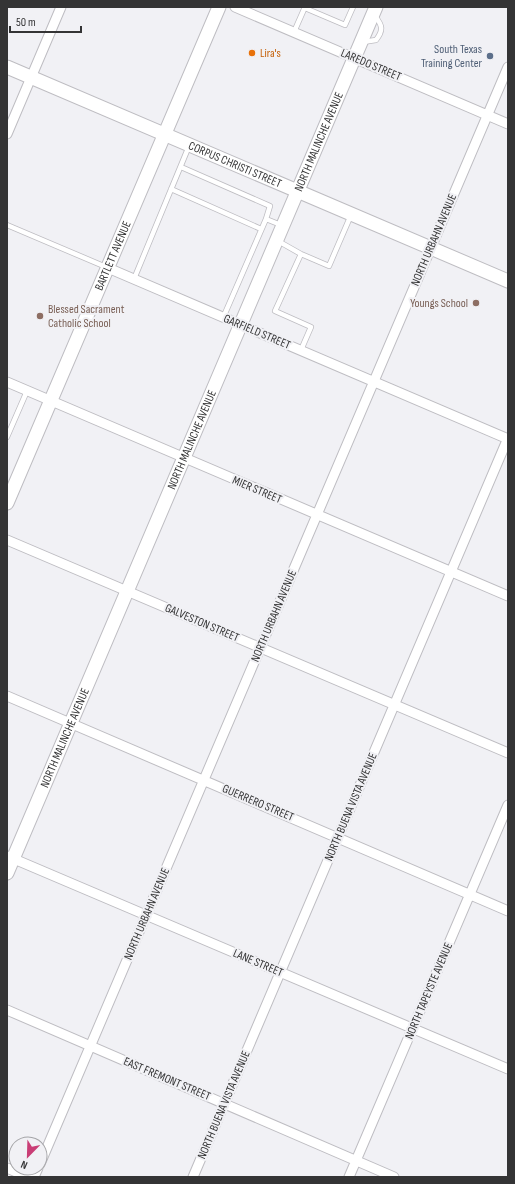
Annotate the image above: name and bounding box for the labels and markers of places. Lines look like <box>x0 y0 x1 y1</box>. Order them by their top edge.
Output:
place label: South Texas Training Center <box>421 42 483 71</box>
place label: Lira's <box>260 46 281 61</box>
marker: Lira's <box>247 48 257 58</box>
marker: South Texas Training Center <box>485 51 495 61</box>
place label: Youngs School <box>410 296 468 311</box>
marker: Youngs School <box>471 298 481 308</box>
place label: Blessed Sacrament Catholic School <box>48 302 125 331</box>
marker: Blessed Sacrament Catholic School <box>35 311 45 321</box>

